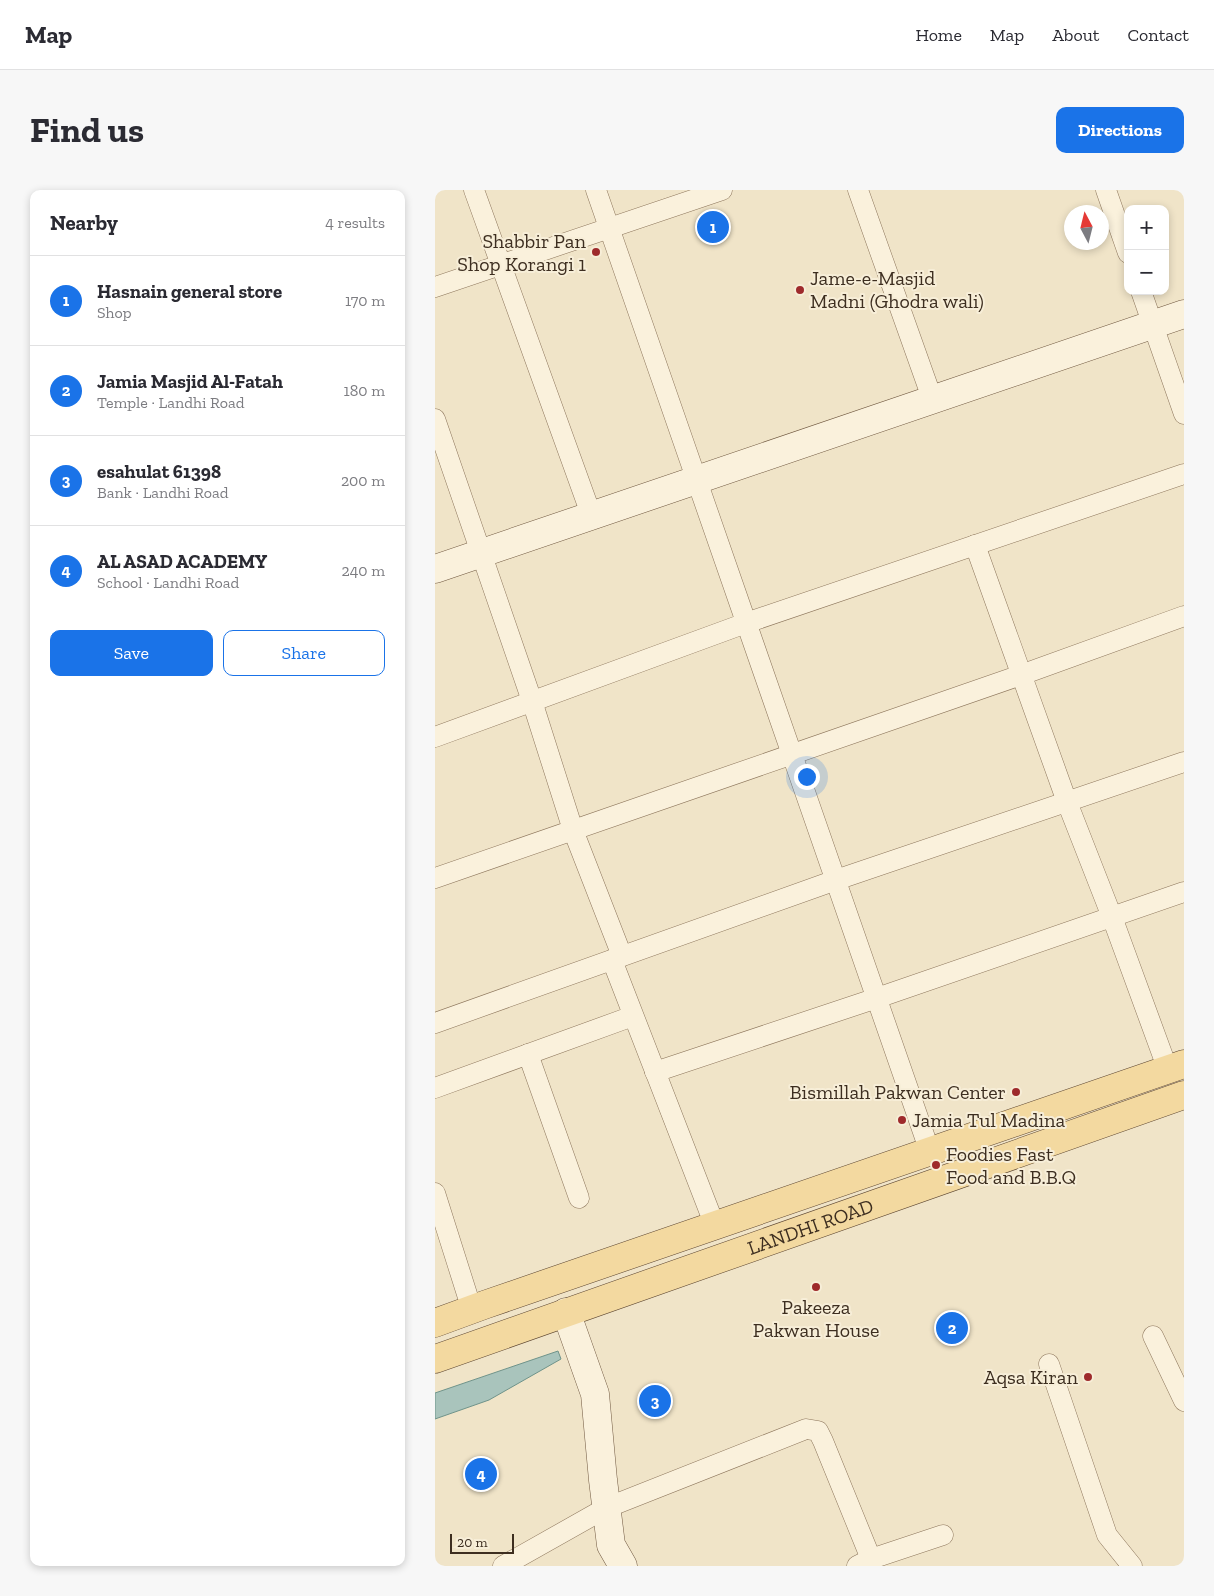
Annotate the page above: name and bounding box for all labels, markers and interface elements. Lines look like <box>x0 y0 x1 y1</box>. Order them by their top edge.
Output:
text: Map <box>25 20 72 49</box>
text: Home <box>915 24 962 46</box>
text: Map <box>990 24 1024 46</box>
text: About <box>1052 24 1099 46</box>
text: Contact <box>1127 24 1189 46</box>
button: Directions <box>1056 107 1184 153</box>
text: Find us <box>30 109 144 151</box>
north arrow <box>1064 205 1109 250</box>
map controls <box>1124 205 1169 295</box>
button: + <box>1124 205 1169 250</box>
pin: 1 <box>697 208 729 246</box>
text: Nearby <box>50 210 118 235</box>
text: 4 results <box>325 213 385 232</box>
place label: Shabbir Pan Shop Korangi 1 <box>457 229 587 276</box>
marker: Shabbir Pan Shop Korangi 1 <box>590 246 602 258</box>
button: − <box>1124 250 1169 295</box>
place label: Jame-e-Masjid Madni (Ghodra wali) <box>810 266 984 313</box>
text: Hasnain general store <box>97 280 282 303</box>
marker: Jame-e-Masjid Madni (Ghodra wali) <box>794 284 806 296</box>
text: 1 <box>63 291 69 310</box>
text: 170 m <box>345 291 385 310</box>
text: Shop <box>97 303 132 322</box>
text: Jamia Masjid Al-Fatah <box>97 370 283 393</box>
text: 2 <box>62 381 70 400</box>
text: 180 m <box>344 381 385 400</box>
text: Temple · Landhi Road <box>97 393 244 412</box>
text: esahulat 61398 <box>97 460 221 483</box>
text: 3 <box>62 471 70 490</box>
text: 200 m <box>341 471 385 490</box>
text: Bank · Landhi Road <box>97 483 229 502</box>
text: AL ASAD ACADEMY <box>97 550 267 573</box>
text: 4 <box>61 561 71 580</box>
text: 240 m <box>341 561 385 580</box>
text: School · Landhi Road <box>97 573 239 592</box>
button: Save <box>50 630 213 676</box>
button: Share <box>223 630 385 676</box>
your location <box>794 764 820 790</box>
place label: Bismillah Pakwan Center <box>789 1080 1006 1104</box>
marker: Bismillah Pakwan Center <box>1010 1086 1022 1098</box>
place label: Jamia Tul Madina <box>912 1108 1066 1132</box>
marker: Jamia Tul Madina <box>896 1114 908 1126</box>
place label: Foodies Fast Food and B.B.Q <box>946 1142 1076 1189</box>
marker: Foodies Fast Food and B.B.Q <box>930 1159 942 1171</box>
street label: LANDHI ROAD <box>744 1193 877 1260</box>
marker: Pakeeza Pakwan House <box>810 1281 822 1293</box>
place label: Pakeeza Pakwan House <box>753 1295 879 1342</box>
pin: 2 <box>936 1309 968 1347</box>
place label: Aqsa Kiran <box>984 1365 1079 1389</box>
marker: Aqsa Kiran <box>1082 1371 1094 1383</box>
pin: 3 <box>639 1382 671 1420</box>
pin: 4 <box>465 1455 497 1493</box>
scale bar <box>450 1531 514 1554</box>
text: 20 m <box>457 1534 488 1551</box>

